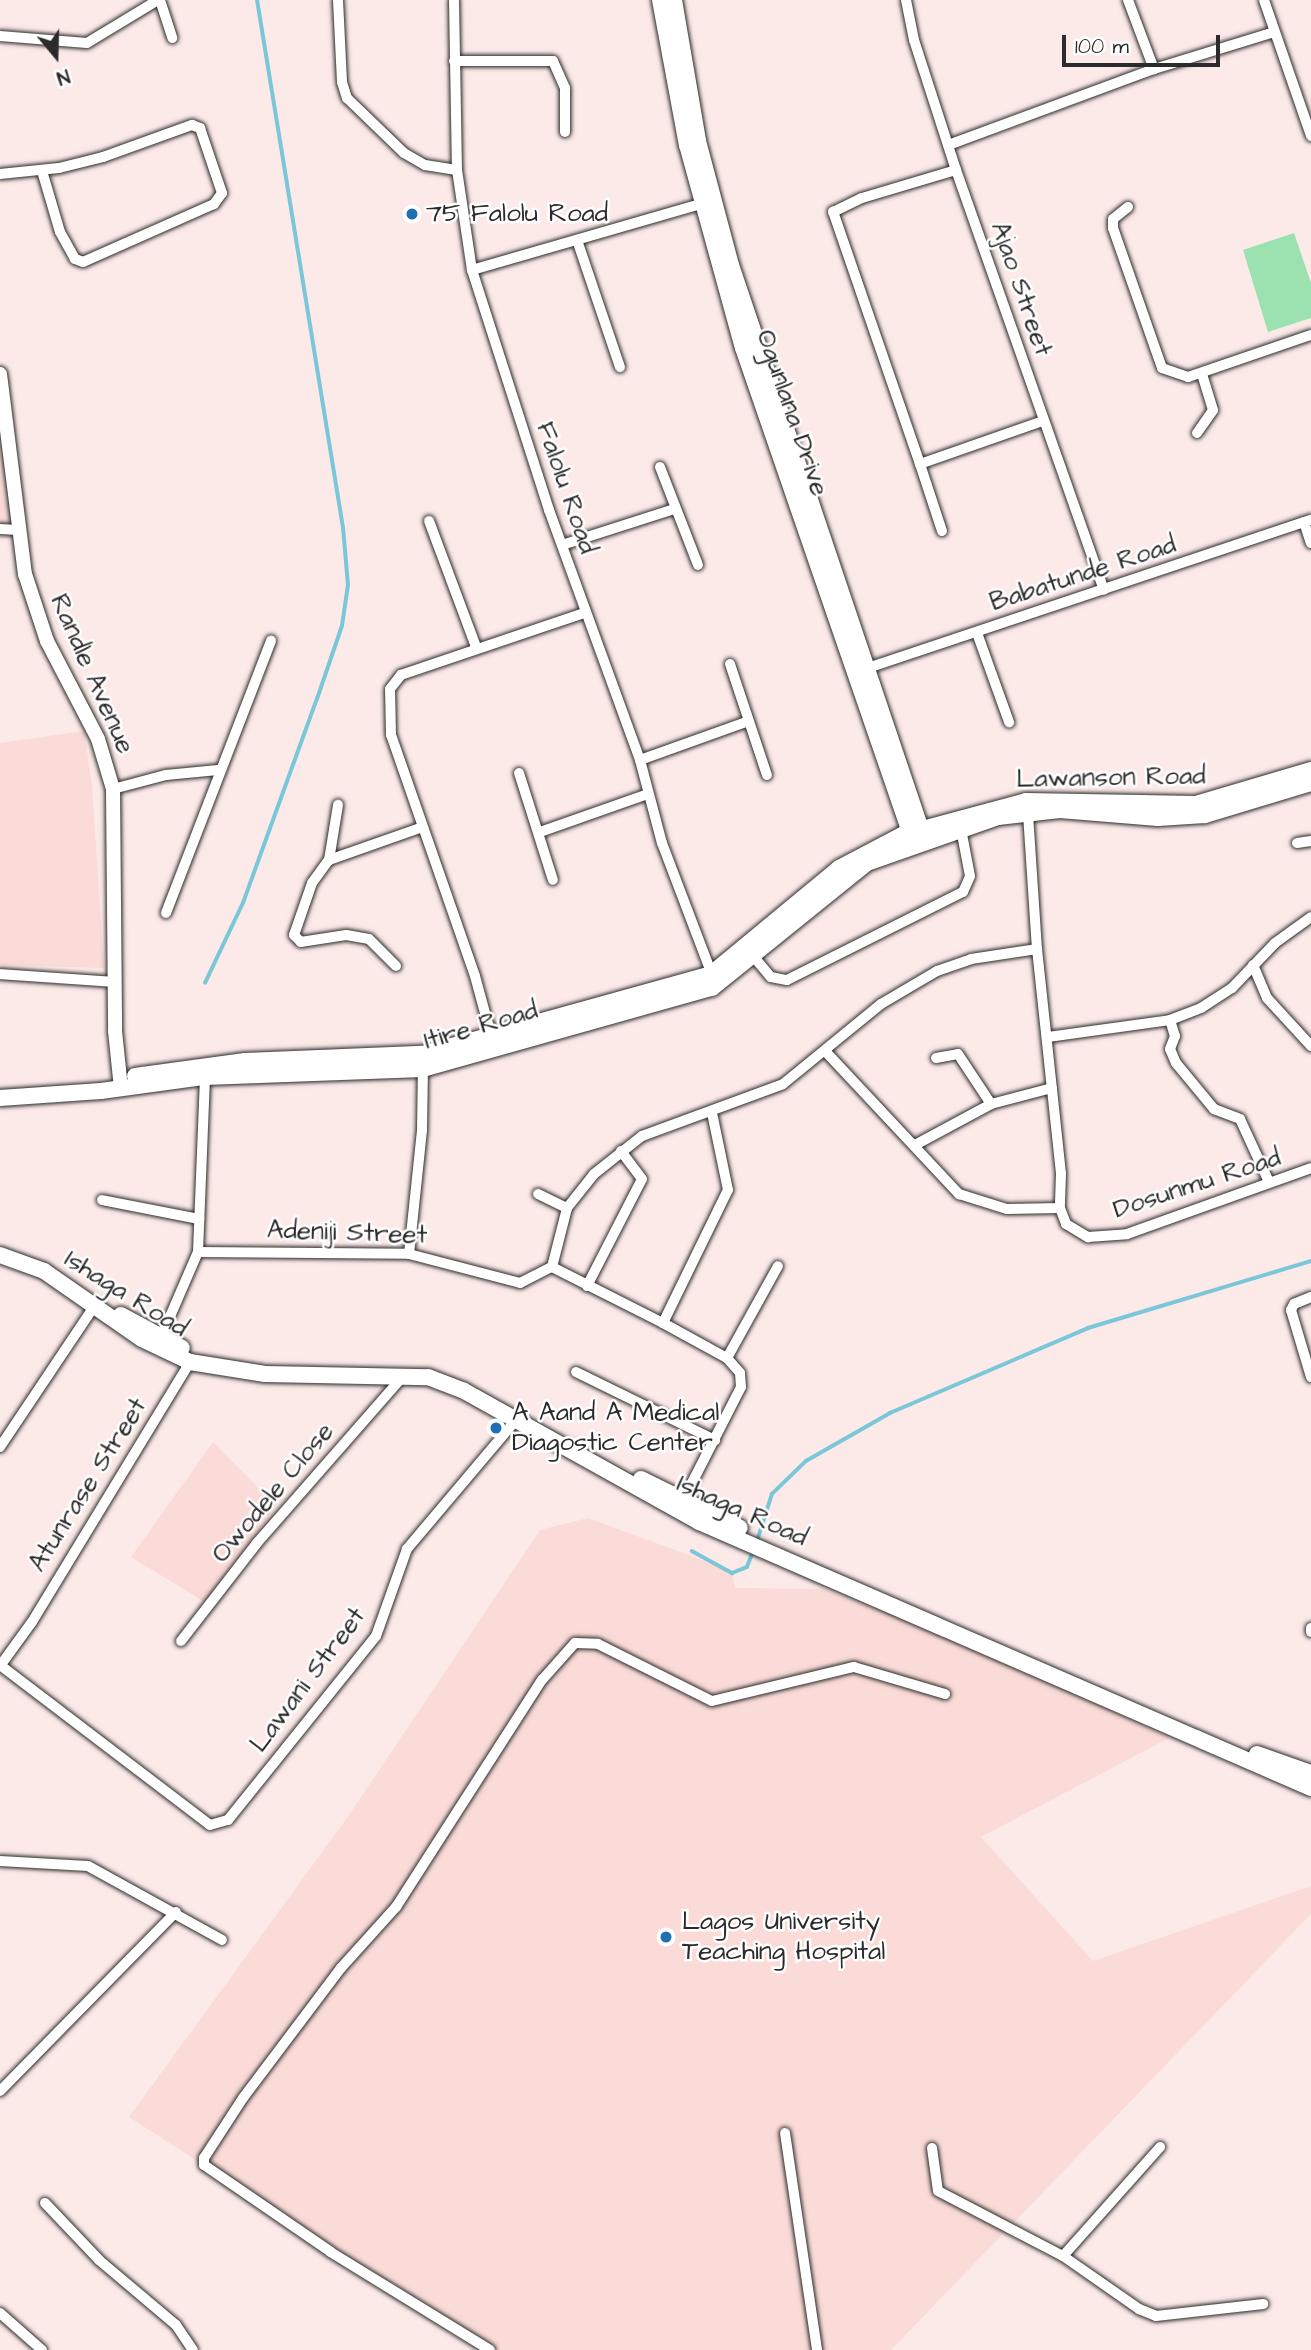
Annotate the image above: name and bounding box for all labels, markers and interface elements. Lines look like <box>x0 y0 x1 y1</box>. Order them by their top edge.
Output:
north arrow <box>21 21 91 91</box>
scale bar <box>1066 21 1224 65</box>
text: 100 m <box>1075 32 1129 61</box>
text: N <box>53 62 73 91</box>
place label: 75 Falolu Road <box>426 198 608 230</box>
marker: 75 Falolu Road <box>404 206 420 222</box>
street label: Ajao Street <box>984 218 1058 360</box>
street label: Ogunlana Drive <box>749 326 835 500</box>
street label: Falolu Road <box>529 418 603 558</box>
street label: Babatunde Road <box>986 529 1180 619</box>
street label: Randle Avenue <box>43 589 141 759</box>
street label: Lawanson Road <box>1016 761 1206 795</box>
street label: Itire Road <box>421 995 541 1057</box>
street label: Dosunmu Road <box>1109 1142 1285 1226</box>
street label: Adeniji Street <box>266 1215 428 1251</box>
street label: Ishaga Road <box>58 1244 194 1344</box>
street label: Atunrase Street <box>22 1392 154 1578</box>
place label: A Aand A Medical Diagostic Center <box>512 1397 719 1458</box>
street label: Owodele Close <box>205 1417 341 1569</box>
marker: A Aand A Medical Diagostic Center <box>486 1418 506 1438</box>
street label: Ishaga Road <box>672 1468 812 1554</box>
street label: Lawani Street <box>243 1602 373 1758</box>
place label: Lagos University Teaching Hospital <box>682 1906 885 1968</box>
marker: Lagos University Teaching Hospital <box>656 1927 676 1947</box>

